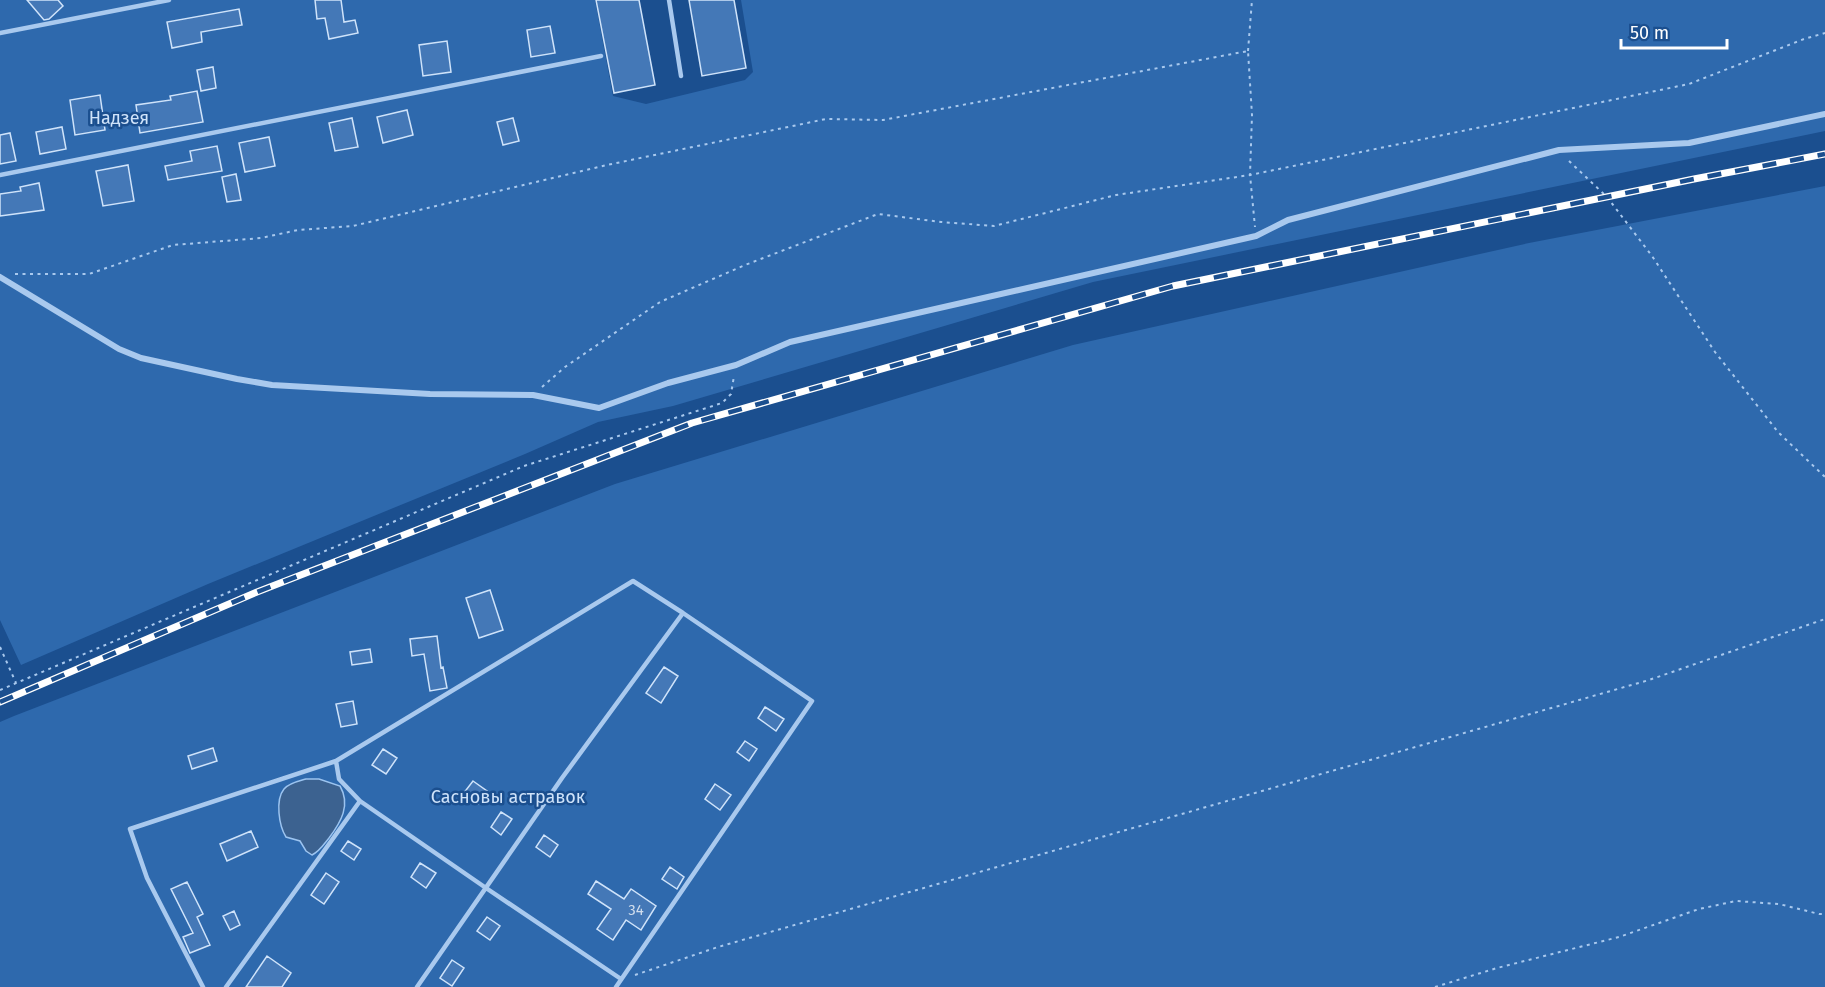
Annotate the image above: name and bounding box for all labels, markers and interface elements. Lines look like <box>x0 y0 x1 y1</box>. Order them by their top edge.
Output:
scale bar <box>1621 12 1728 50</box>
text: 50 m <box>1630 22 1669 44</box>
park label: Надзея <box>89 107 149 129</box>
park label: Сасновы астравок <box>431 786 586 808</box>
house number: 34 <box>628 901 644 919</box>

